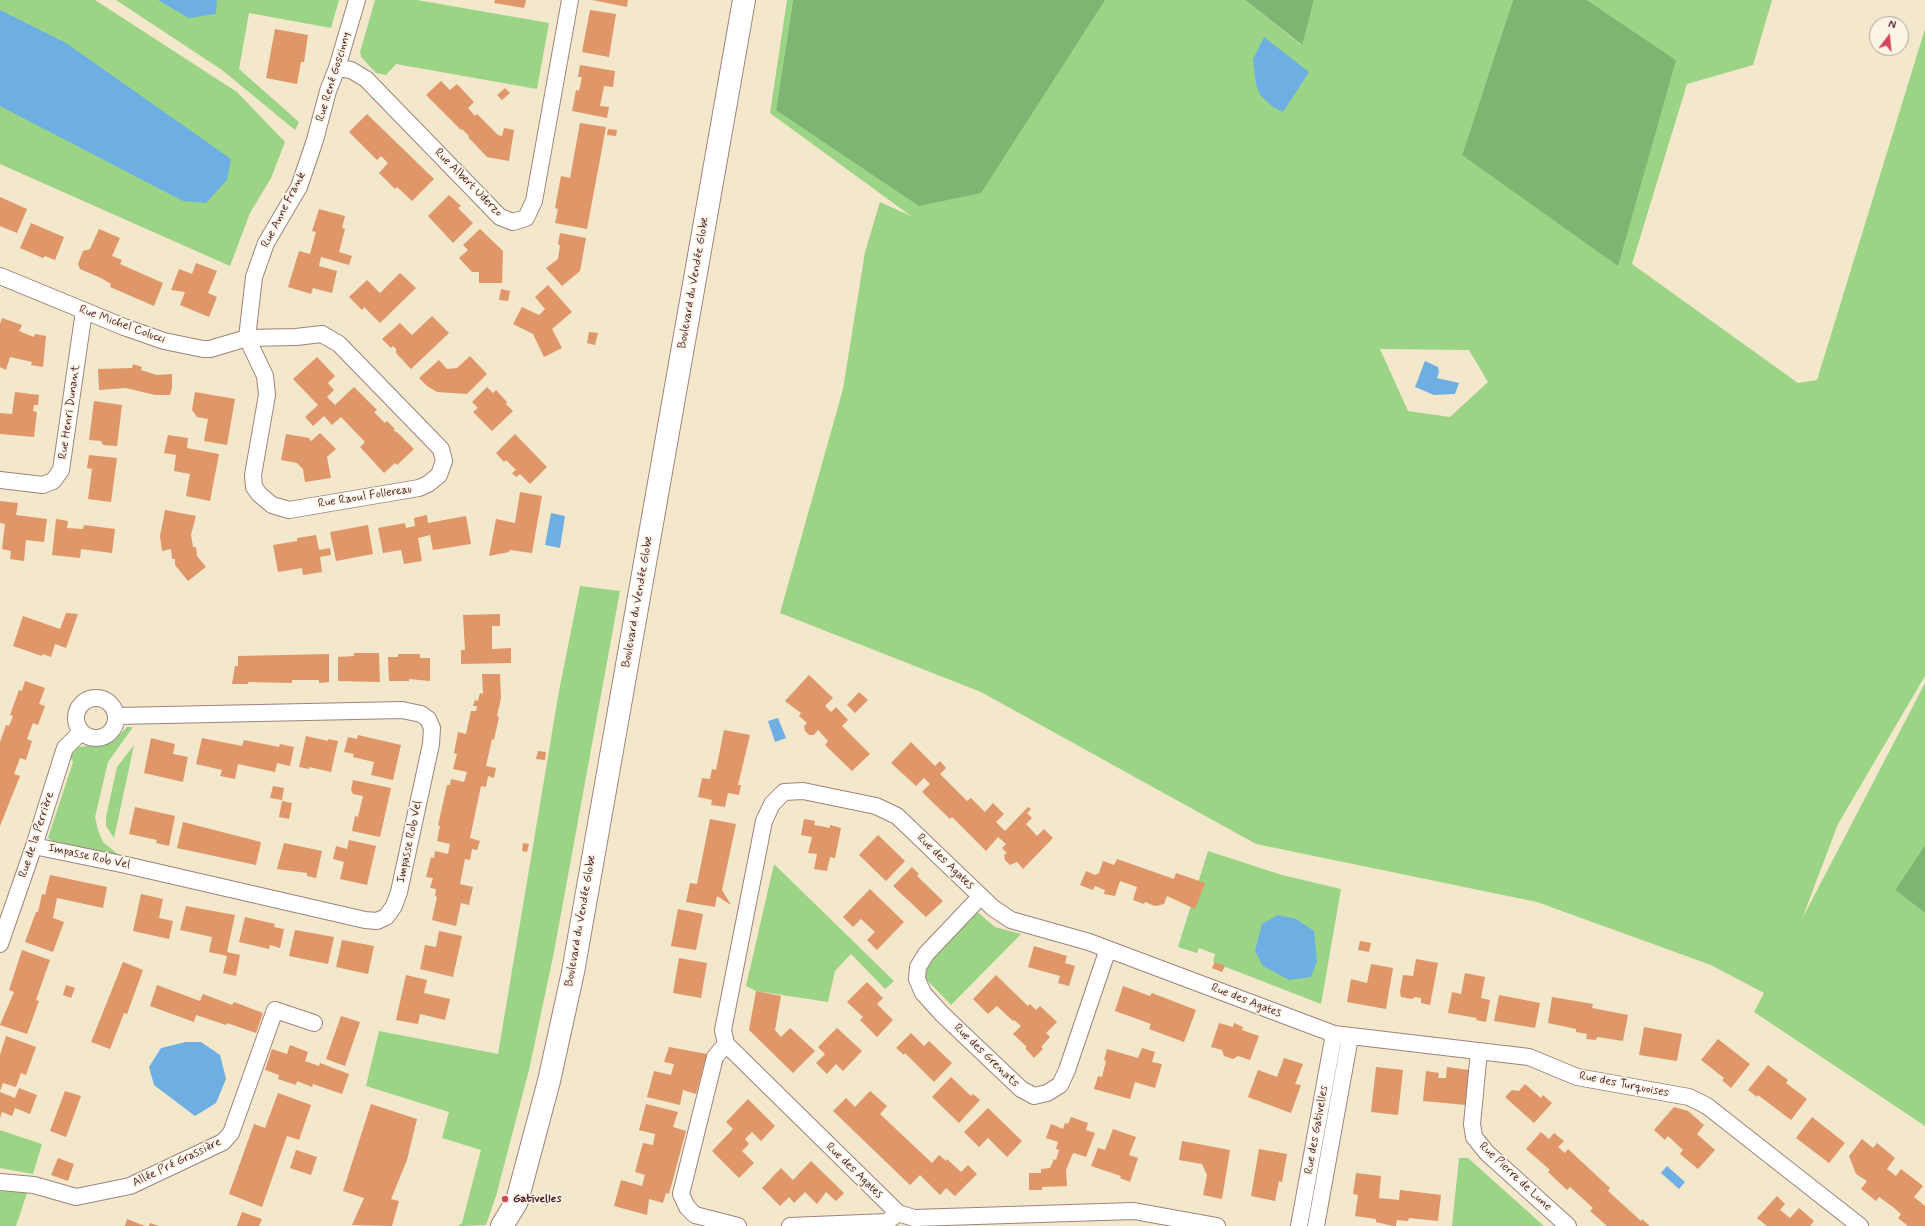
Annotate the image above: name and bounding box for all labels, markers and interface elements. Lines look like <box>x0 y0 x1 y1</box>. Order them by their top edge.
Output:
north arrow <box>1869 16 1909 56</box>
text: N <box>1887 18 1897 33</box>
street label: Rue René Goscinny <box>314 30 354 124</box>
street label: Rue Albert Uderzo <box>431 146 505 220</box>
street label: Rue Anne Frank <box>259 170 309 250</box>
street label: Boulevard du Vendée Globe <box>675 216 713 350</box>
street label: Rue Michel Colucci <box>77 303 167 347</box>
street label: Rue Henri Dunant <box>56 364 84 460</box>
street label: Rue Raoul Follereau <box>317 482 413 512</box>
street label: Boulevard du Vendée Globe <box>619 535 657 669</box>
street label: Rue de la Perrière <box>16 790 58 880</box>
street label: Impasse Rob Vel <box>394 800 426 884</box>
street label: Rue des Agates <box>913 831 977 893</box>
street label: Impasse Rob Vel <box>47 841 131 873</box>
street label: Boulevard du Vendée Globe <box>562 854 600 988</box>
street label: Rue des Agates <box>1209 981 1283 1021</box>
street label: Rue des Grenats <box>950 1021 1022 1091</box>
street label: Rue des Turquoises <box>1578 1069 1670 1101</box>
street label: Rue des Gativelles <box>1302 1085 1332 1175</box>
street label: Allée Pré Grassière <box>130 1135 224 1191</box>
street label: Rue des Agates <box>822 1140 886 1202</box>
street label: Rue Pierre de Lune <box>1476 1140 1554 1214</box>
place label: Gativelles <box>513 1192 561 1206</box>
marker: Gativelles <box>500 1194 510 1204</box>

